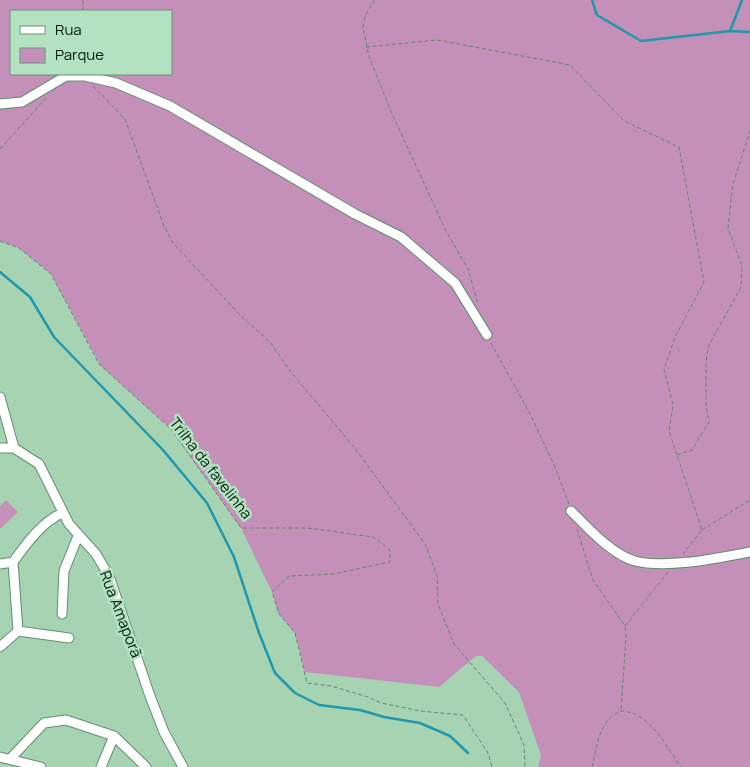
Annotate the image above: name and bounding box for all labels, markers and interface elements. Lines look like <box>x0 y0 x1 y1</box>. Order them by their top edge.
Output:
legend <box>10 10 172 75</box>
text: Rua <box>55 19 82 40</box>
text: Parque <box>55 44 104 65</box>
street label: Trilha da favelinha <box>165 413 257 523</box>
street label: Rua Amaporã <box>95 568 147 660</box>

